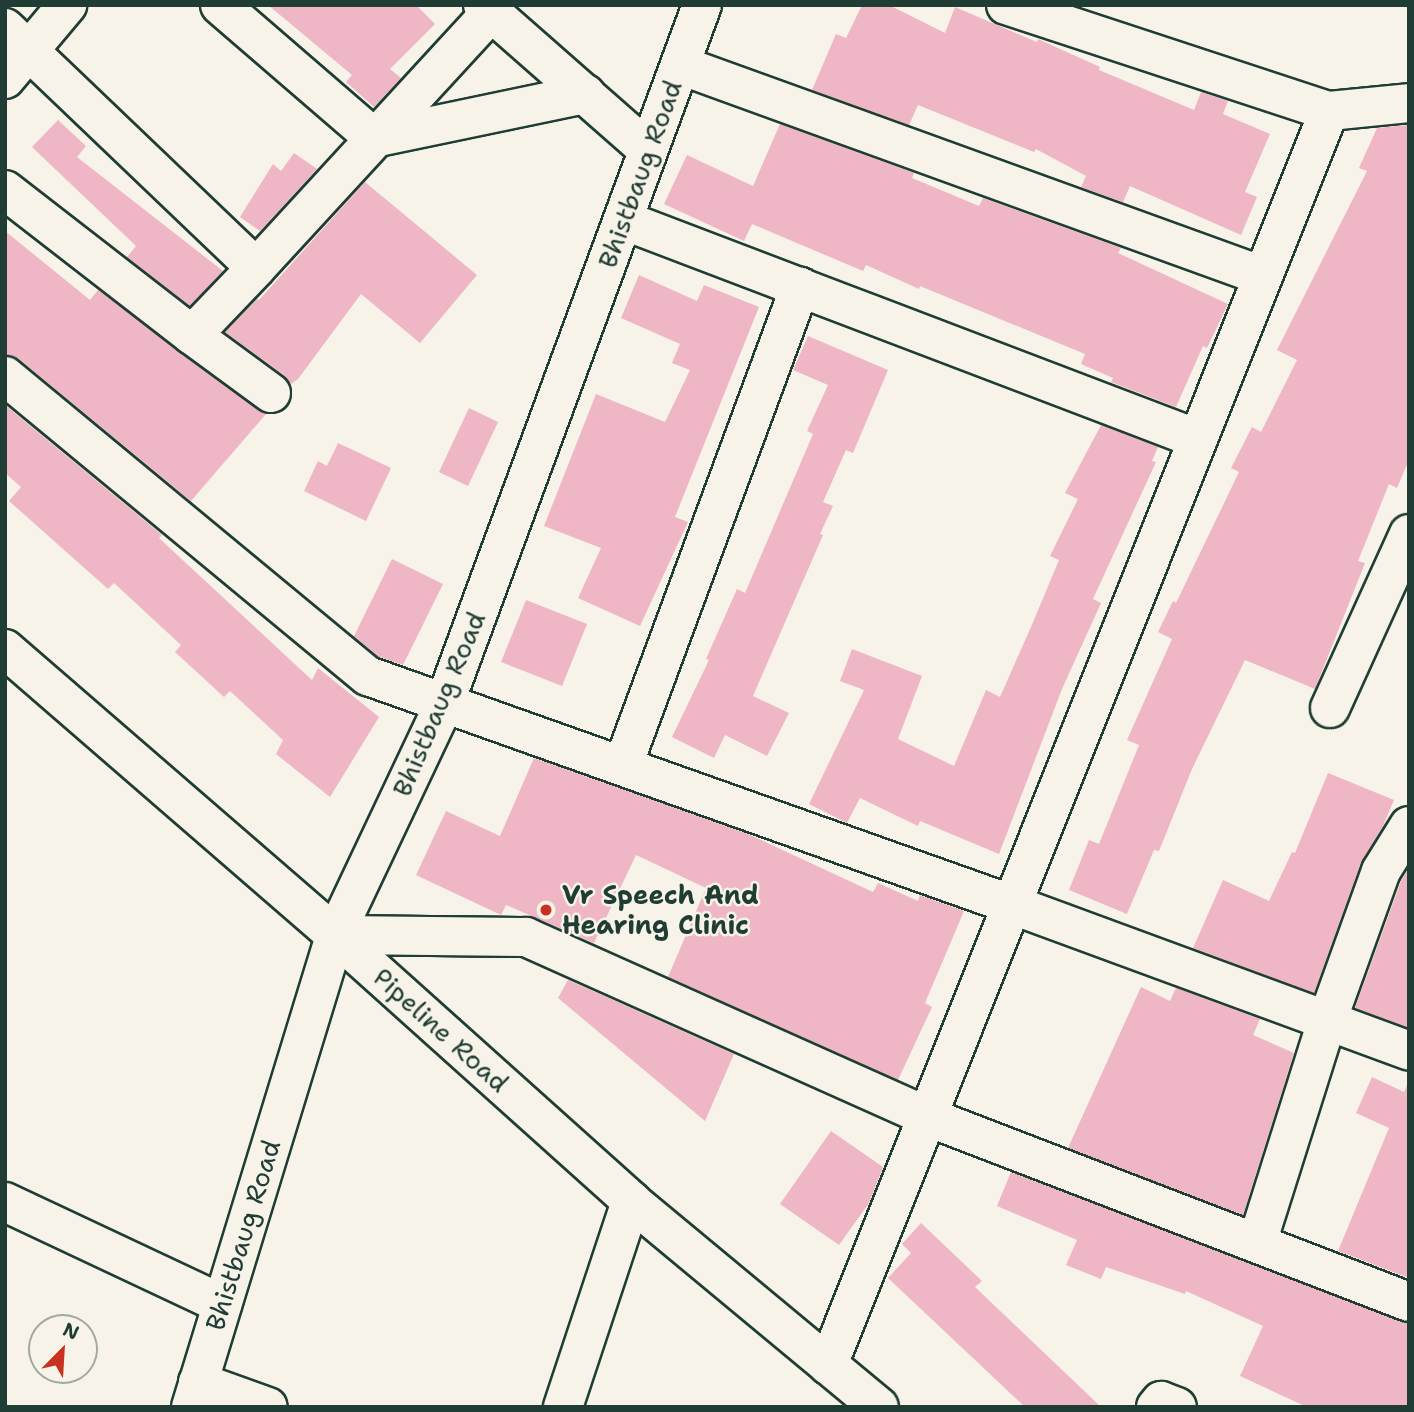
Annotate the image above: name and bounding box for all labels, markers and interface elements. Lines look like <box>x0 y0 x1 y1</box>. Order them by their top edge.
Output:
street label: Bhistbaug Road <box>592 76 688 272</box>
street label: Bhistbaug Road <box>386 607 492 801</box>
place label: Vr Speech And Hearing Clinic <box>562 879 759 940</box>
marker: Vr Speech And Hearing Clinic <box>536 900 556 920</box>
street label: Pipeline Road <box>367 961 515 1099</box>
street label: Bhistbaug Road <box>199 1136 287 1334</box>
north arrow <box>28 1314 98 1384</box>
text: N <box>59 1317 83 1346</box>

